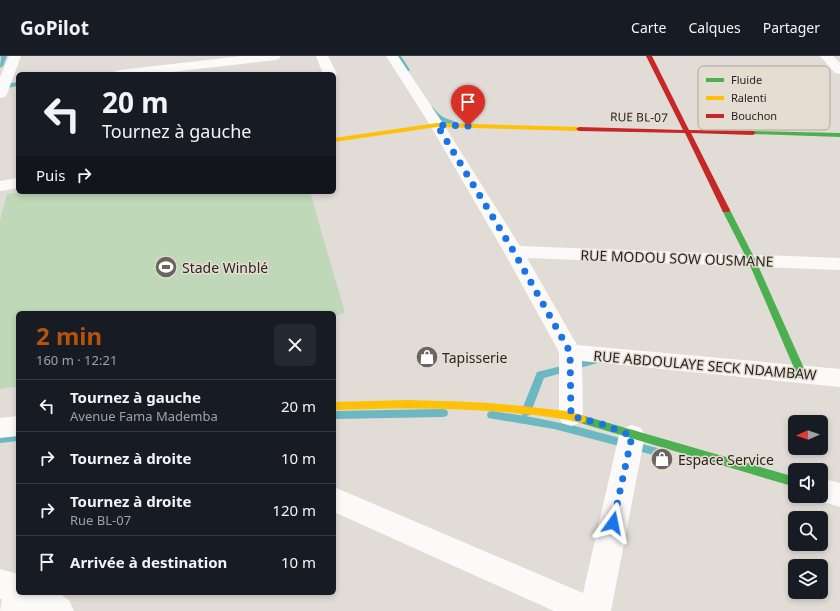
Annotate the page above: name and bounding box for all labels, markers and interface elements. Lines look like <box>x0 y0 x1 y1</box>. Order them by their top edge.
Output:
text: GoPilot <box>20 15 89 41</box>
text: Carte <box>631 18 667 37</box>
text: Calques <box>689 18 741 37</box>
text: Partager <box>763 18 820 37</box>
legend <box>698 66 830 130</box>
text: Fluide <box>731 72 762 87</box>
text: 20 m <box>102 83 169 121</box>
pin <box>451 85 485 126</box>
icon: left <box>36 88 88 140</box>
text: Ralenti <box>731 90 767 105</box>
icon: arrive <box>457 91 479 113</box>
street label: RUE BL-07 <box>610 108 668 126</box>
text: Bouchon <box>731 108 777 123</box>
text: Tournez à gauche <box>102 119 251 143</box>
icon: right <box>73 164 95 186</box>
text: Puis <box>36 165 65 185</box>
street label: RUE MODOU SOW OUSMANE <box>580 245 774 271</box>
sports icon: Stade Winblé <box>153 254 179 280</box>
place label: Stade Winblé <box>182 258 268 277</box>
text: 2 min <box>36 319 102 352</box>
button: close <box>274 324 316 366</box>
shop icon: Tapisserie <box>414 344 440 370</box>
street label: RUE ABDOULAYE SECK NDAMBAW <box>593 346 817 384</box>
place label: Tapisserie <box>442 348 507 367</box>
text: 160 m · 12:21 <box>36 351 117 369</box>
text: Tournez à gauche <box>70 387 201 407</box>
icon: left <box>36 395 58 417</box>
text: 20 m <box>281 396 316 416</box>
text: Avenue Fama Mademba <box>70 407 218 425</box>
north arrow <box>788 415 828 455</box>
map controls <box>788 415 828 599</box>
shop icon: Espace Service <box>649 446 675 472</box>
icon: right <box>36 447 58 469</box>
text: Tournez à droite <box>70 448 191 468</box>
text: 10 m <box>281 448 316 468</box>
place label: Espace Service <box>678 450 774 469</box>
button: sound <box>788 463 828 503</box>
text: Tournez à droite <box>70 491 191 511</box>
icon: right <box>36 499 58 521</box>
text: 120 m <box>272 500 316 520</box>
position arrow <box>592 502 634 544</box>
text: Rue BL-07 <box>70 511 131 529</box>
button: search <box>788 511 828 551</box>
icon: arrive <box>36 551 58 573</box>
text: Arrivée à destination <box>70 552 227 572</box>
text: 10 m <box>281 552 316 572</box>
button: layers <box>788 559 828 599</box>

